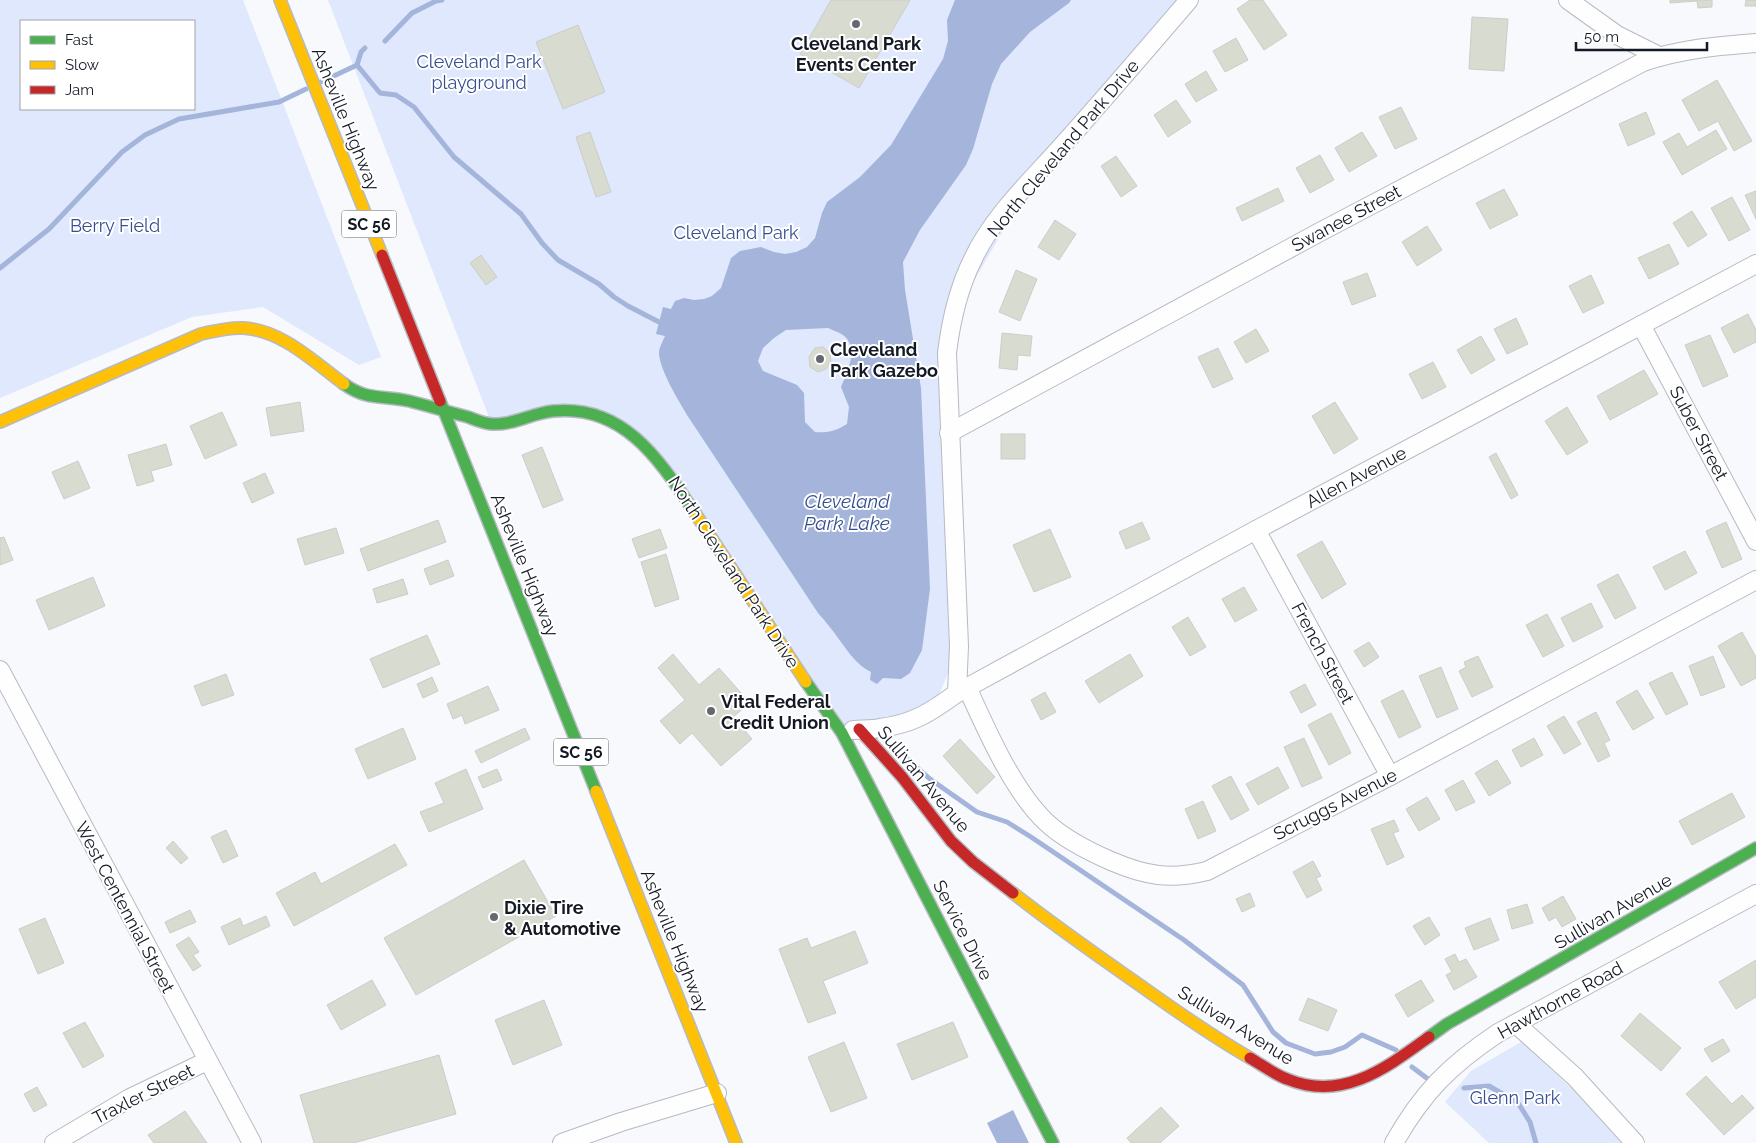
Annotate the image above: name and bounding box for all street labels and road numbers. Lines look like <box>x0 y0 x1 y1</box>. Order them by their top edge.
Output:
street label: Asheville Highway <box>308 44 384 194</box>
street label: North Cleveland Park Drive <box>983 55 1143 241</box>
street label: Swanee Street <box>1288 180 1404 256</box>
road number: SC 56 <box>342 210 396 238</box>
street label: Suber Street <box>1665 382 1733 484</box>
street label: Allen Avenue <box>1302 442 1410 512</box>
street label: North Cleveland Park Drive <box>664 472 804 672</box>
street label: Asheville Highway <box>487 490 563 640</box>
street label: French Street <box>1287 599 1359 707</box>
street label: Sullivan Avenue <box>873 722 975 837</box>
road number: SC 56 <box>554 739 608 766</box>
street label: Scruggs Avenue <box>1270 764 1401 844</box>
street label: West Centennial Street <box>71 818 179 996</box>
street label: Asheville Highway <box>637 866 713 1016</box>
street label: Sullivan Avenue <box>1551 869 1676 953</box>
street label: Service Drive <box>929 877 997 984</box>
street label: Hawthorne Road <box>1494 957 1626 1043</box>
street label: Sullivan Avenue <box>1174 981 1298 1069</box>
street label: Traxler Street <box>89 1060 197 1128</box>

